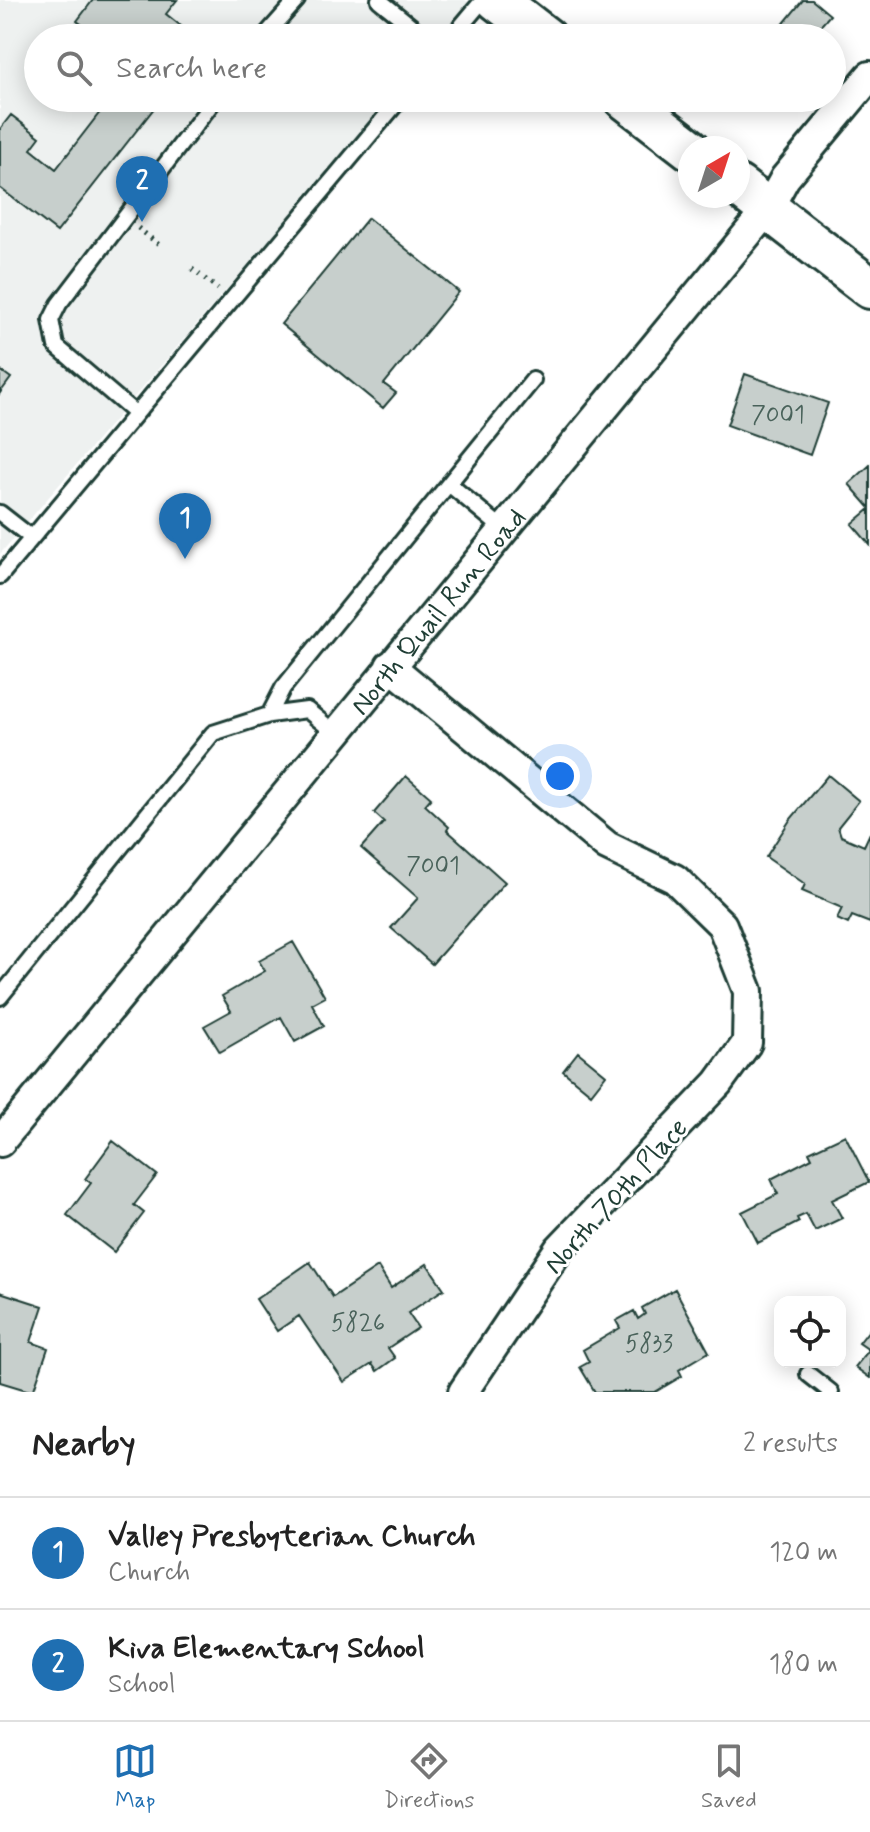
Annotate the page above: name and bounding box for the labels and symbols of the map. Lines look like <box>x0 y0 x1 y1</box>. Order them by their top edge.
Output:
north arrow <box>678 136 750 208</box>
pin: 2 <box>116 156 168 222</box>
house number: 7001 <box>751 400 805 431</box>
pin: 1 <box>159 493 211 559</box>
street label: North Quail Run Road <box>343 501 535 724</box>
your location <box>540 756 580 796</box>
house number: 7001 <box>406 851 460 882</box>
street label: North 70th Place <box>537 1111 697 1283</box>
house number: 5826 <box>331 1308 385 1339</box>
house number: 5833 <box>625 1329 673 1360</box>

